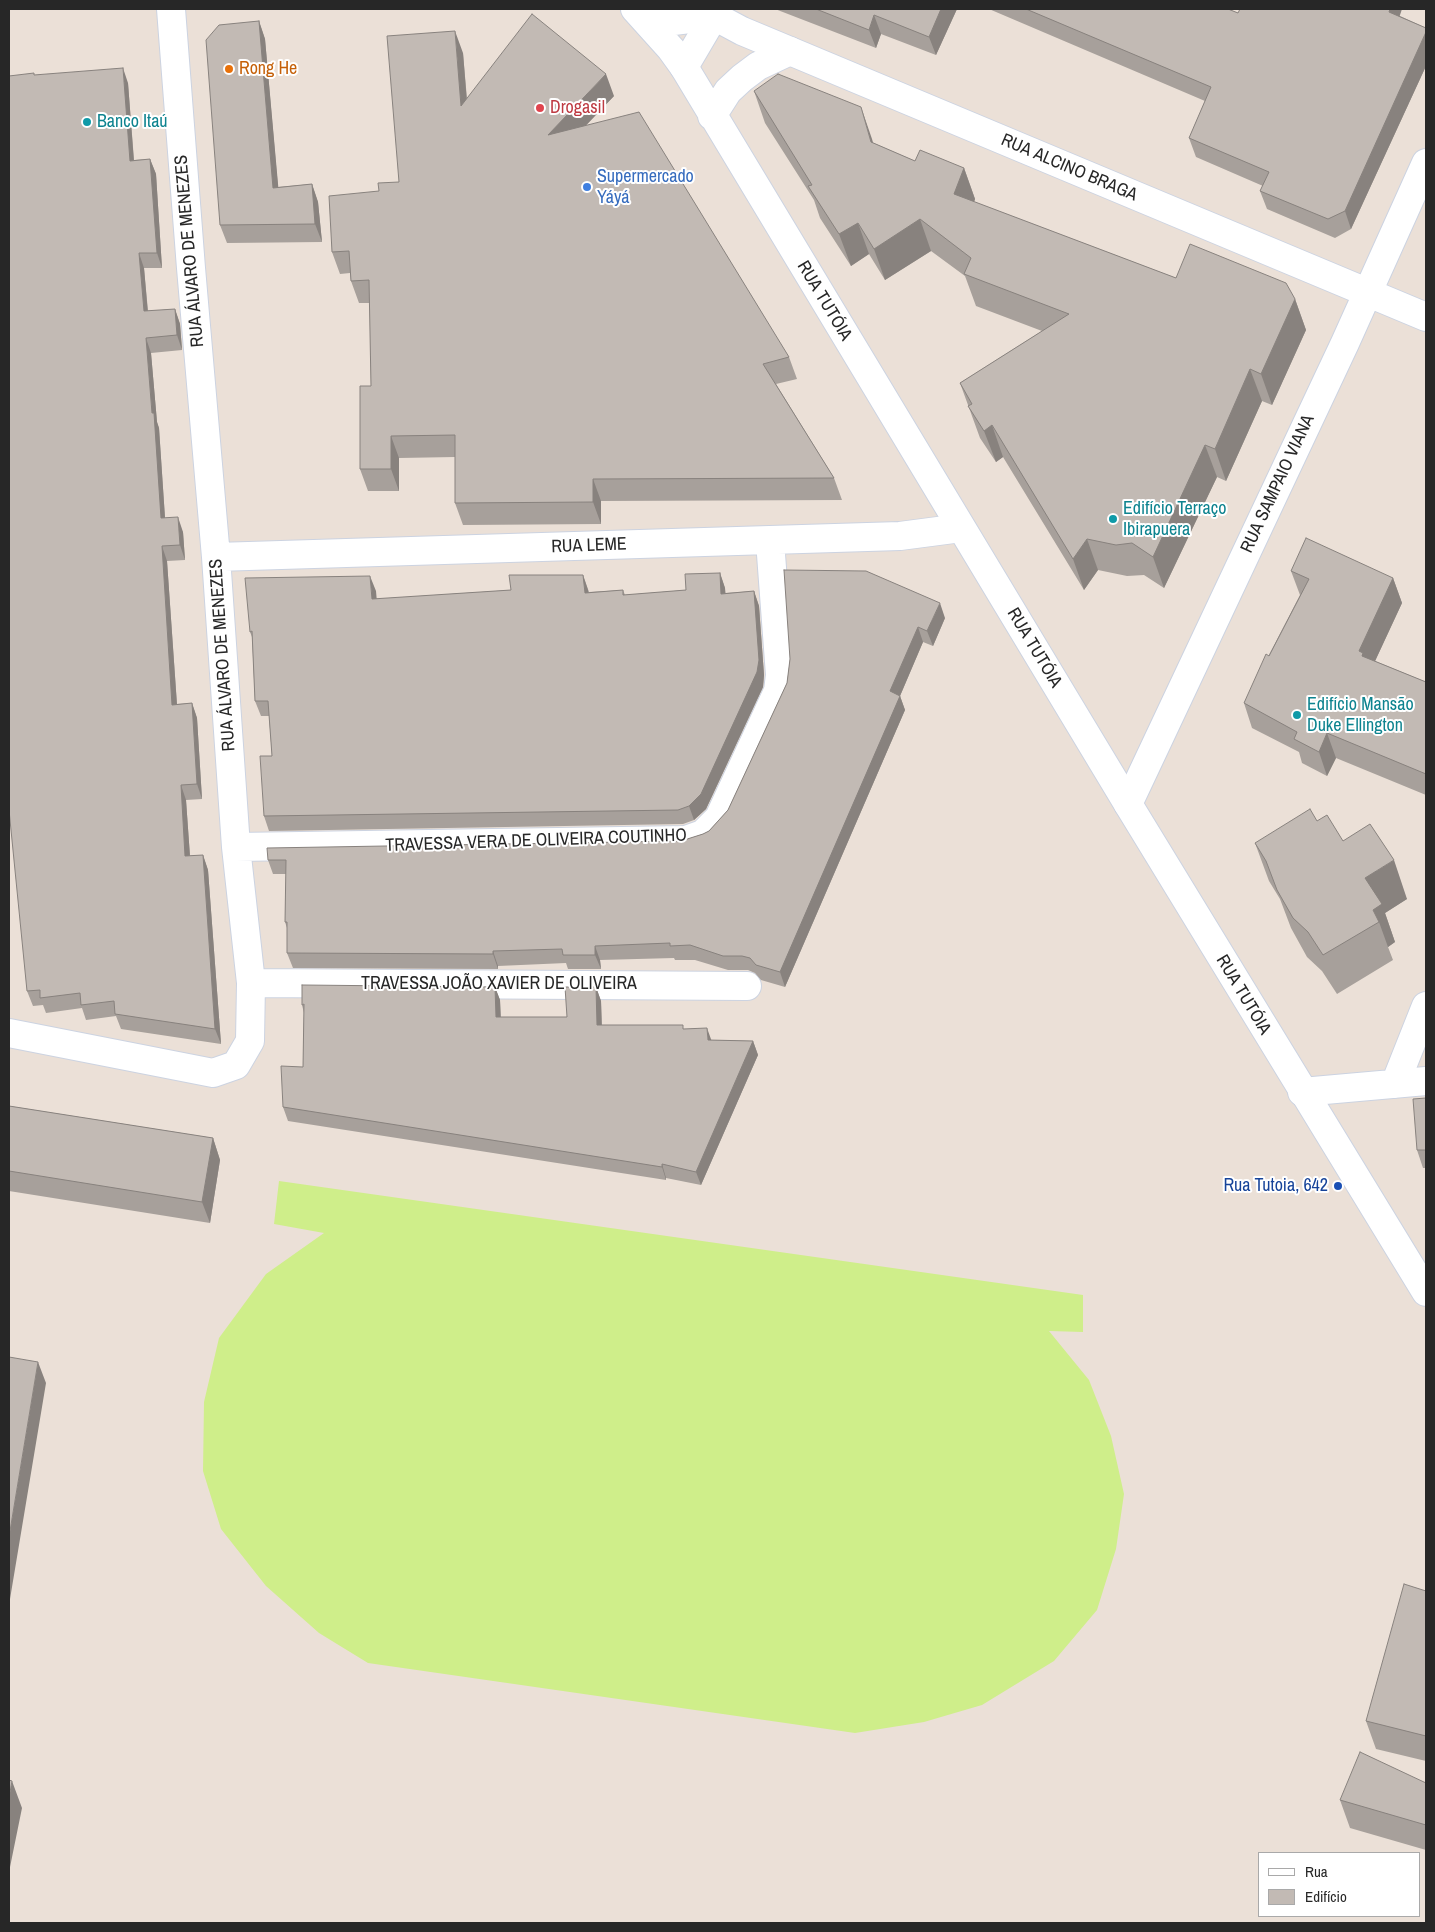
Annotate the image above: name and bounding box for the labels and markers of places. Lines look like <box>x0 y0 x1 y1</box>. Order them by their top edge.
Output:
place label: Rong He <box>239 58 297 80</box>
marker: Rong He <box>223 63 235 75</box>
place label: Drogasil <box>550 97 605 119</box>
marker: Drogasil <box>534 102 546 114</box>
place label: Banco Itaú <box>97 111 168 133</box>
marker: Banco Itaú <box>81 116 93 128</box>
place label: Supermercado Yáyá <box>597 166 694 208</box>
marker: Supermercado Yáyá <box>581 181 593 193</box>
place label: Edifício Terraço Ibirapuera <box>1123 498 1226 540</box>
marker: Edifício Terraço Ibirapuera <box>1107 513 1119 525</box>
place label: Edifício Mansão Duke Ellington <box>1307 694 1414 736</box>
marker: Edifício Mansão Duke Ellington <box>1291 709 1303 721</box>
place label: Rua Tutoia, 642 <box>1223 1175 1328 1197</box>
marker: Rua Tutoia, 642 <box>1332 1180 1344 1192</box>

